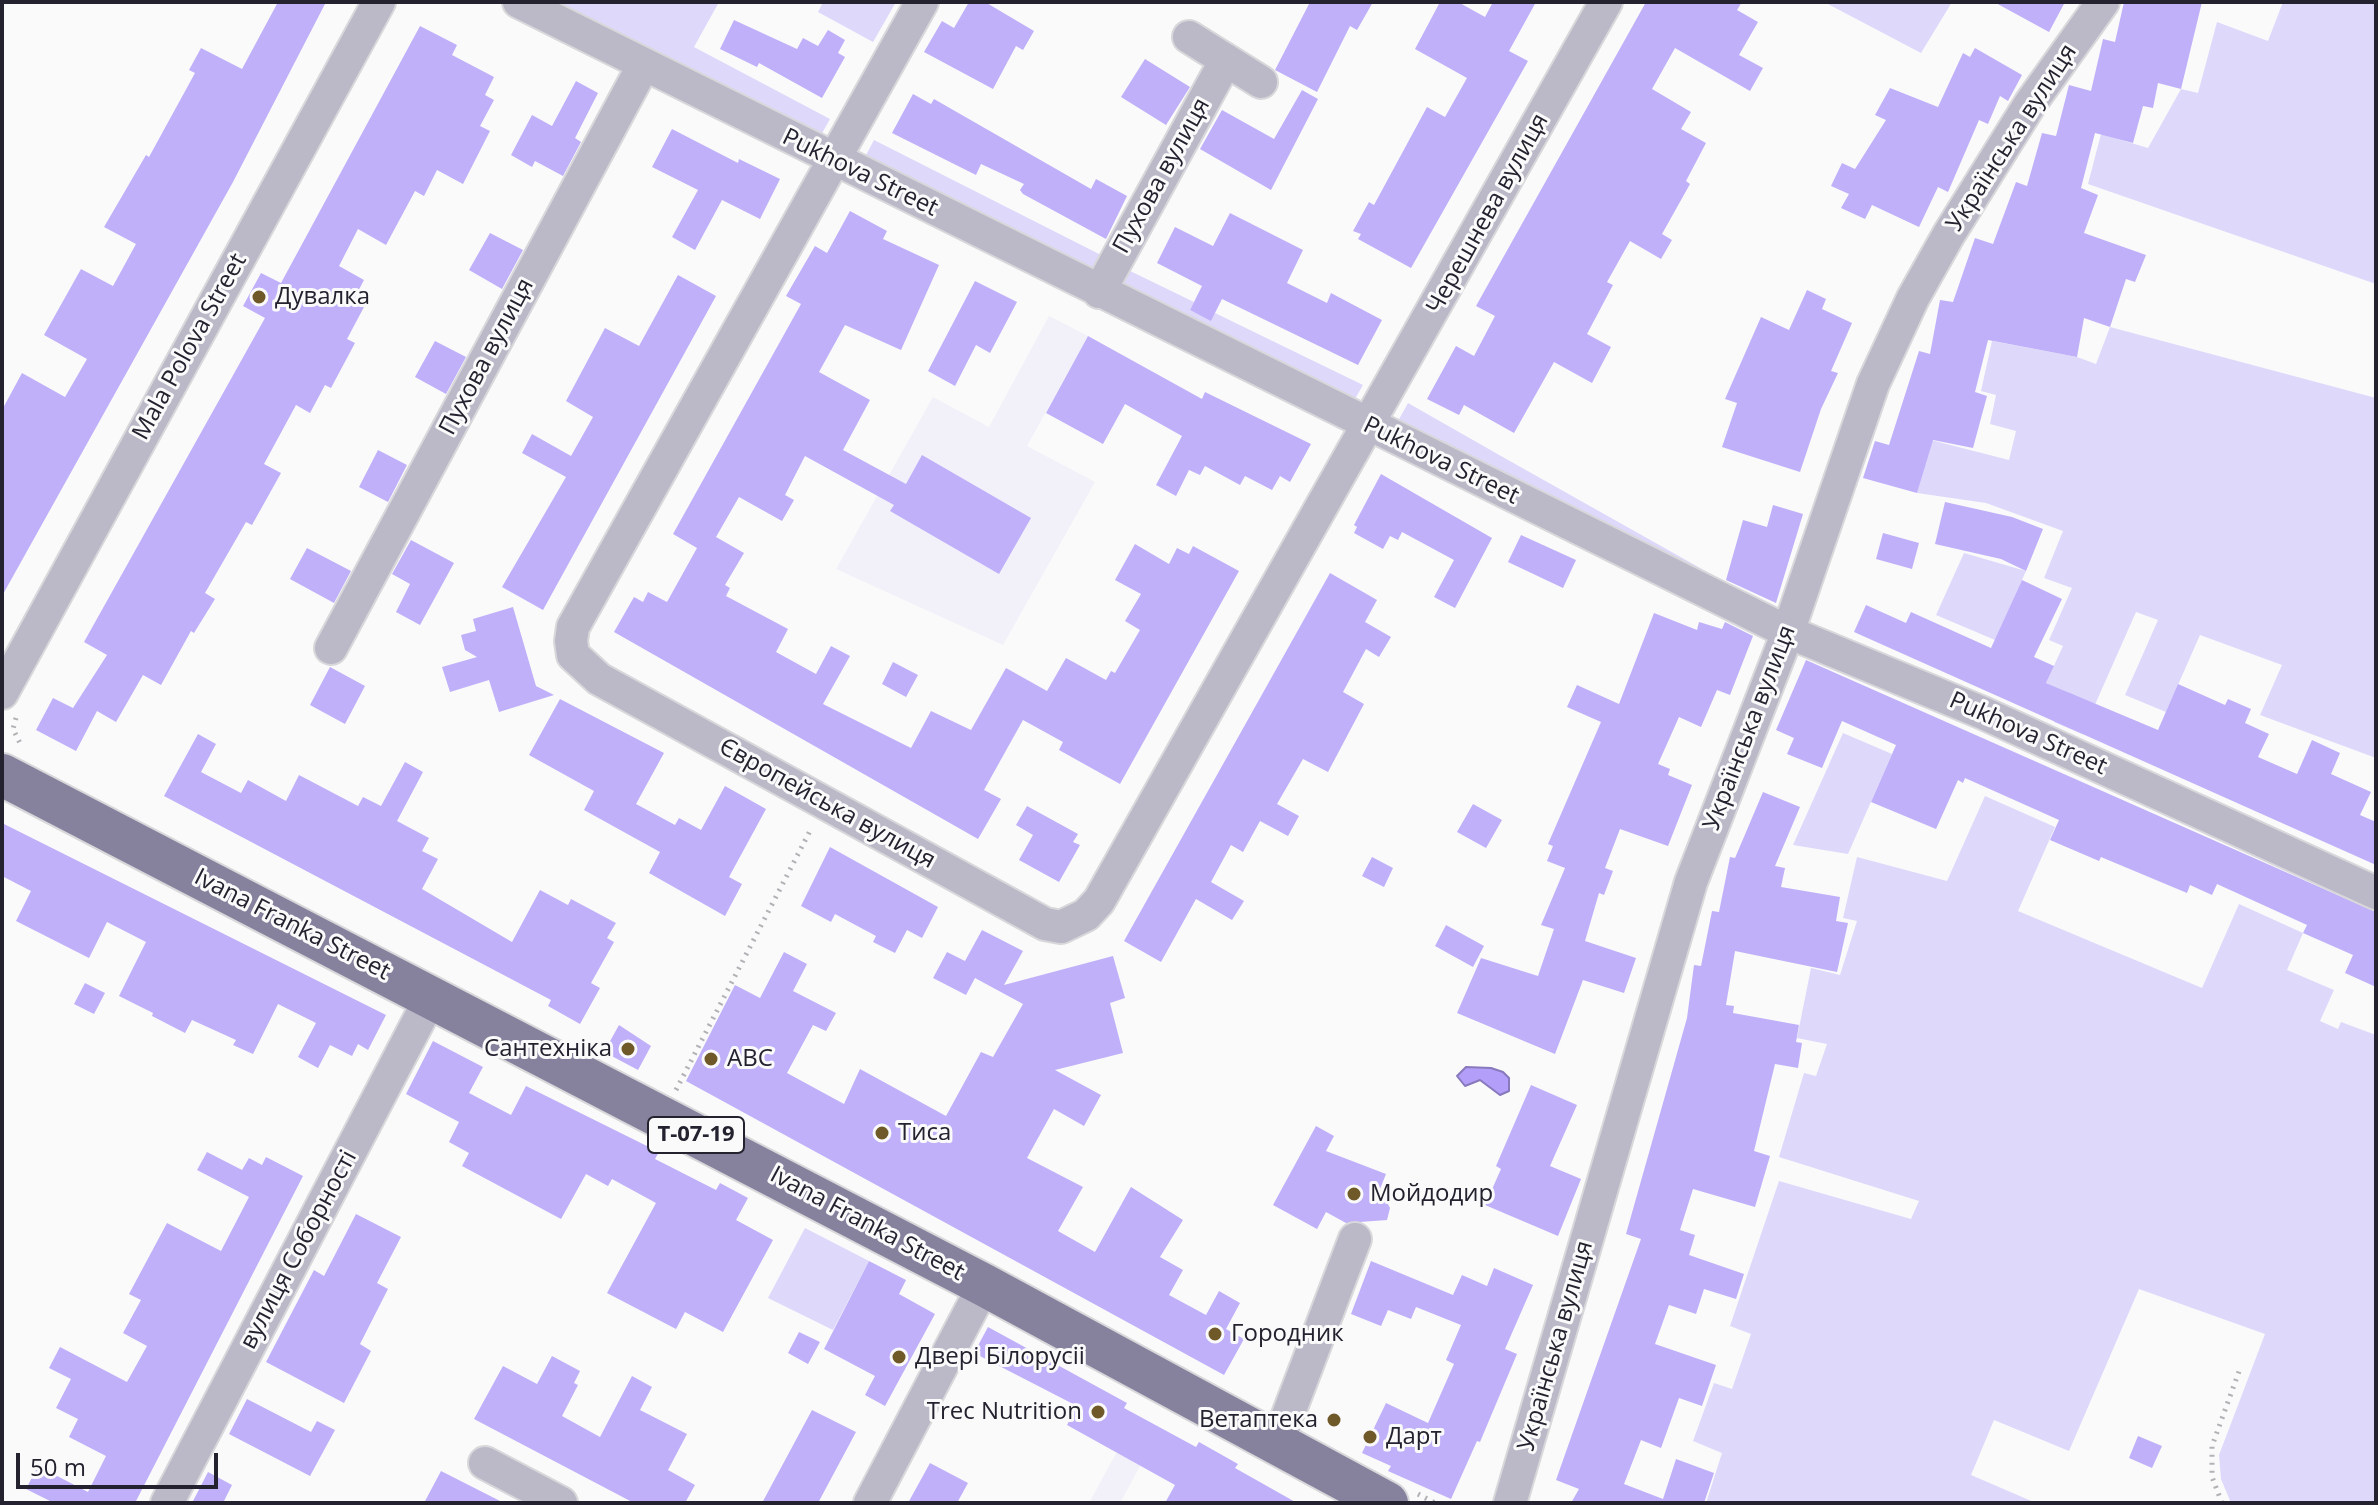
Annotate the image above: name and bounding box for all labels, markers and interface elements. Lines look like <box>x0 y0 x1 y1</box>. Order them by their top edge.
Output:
street label: Українська вулиця <box>1941 39 2083 237</box>
street label: Пухова вулиця <box>1107 93 1217 259</box>
street label: Черешнева вулиця <box>1421 109 1555 319</box>
street label: Pukhova Street <box>778 123 942 223</box>
street label: Mala Polova Street <box>127 249 253 445</box>
street label: Пухова вулиця <box>434 274 540 440</box>
place label: Дувалка <box>275 283 370 311</box>
marker: Дувалка <box>250 288 268 306</box>
street label: Pukhova Street <box>1359 411 1523 511</box>
street label: Українська вулиця <box>1698 621 1802 835</box>
street label: Pukhova Street <box>1945 686 2111 782</box>
street label: Європейська вулиця <box>714 733 940 875</box>
street label: Ivana Franka Street <box>189 863 395 987</box>
place label: Сантехніка <box>484 1035 612 1063</box>
marker: Сантехніка <box>619 1040 637 1058</box>
place label: ABC <box>727 1045 773 1073</box>
marker: ABC <box>702 1050 720 1068</box>
road number: Т-07-19 <box>648 1117 744 1153</box>
place label: Тиса <box>898 1119 951 1147</box>
marker: Тиса <box>873 1124 891 1142</box>
street label: вулиця Соборності <box>234 1146 364 1354</box>
street label: Ivana Franka Street <box>765 1161 969 1287</box>
place label: Мойдодир <box>1370 1180 1493 1208</box>
marker: Мойдодир <box>1345 1185 1363 1203</box>
street label: Українська вулиця <box>1512 1238 1600 1454</box>
place label: Городник <box>1231 1320 1344 1348</box>
marker: Городник <box>1206 1325 1224 1343</box>
place label: Двері Білорусіі <box>915 1343 1085 1371</box>
marker: Двері Білорусіі <box>890 1348 908 1366</box>
place label: Trec Nutrition <box>927 1398 1082 1426</box>
marker: Trec Nutrition <box>1089 1403 1107 1421</box>
place label: Ветаптека <box>1199 1406 1318 1434</box>
marker: Ветаптека <box>1325 1411 1343 1429</box>
place label: Дарт <box>1386 1423 1442 1451</box>
marker: Дарт <box>1361 1428 1379 1446</box>
scale bar <box>20 1437 222 1487</box>
text: 50 m <box>30 1450 86 1483</box>

